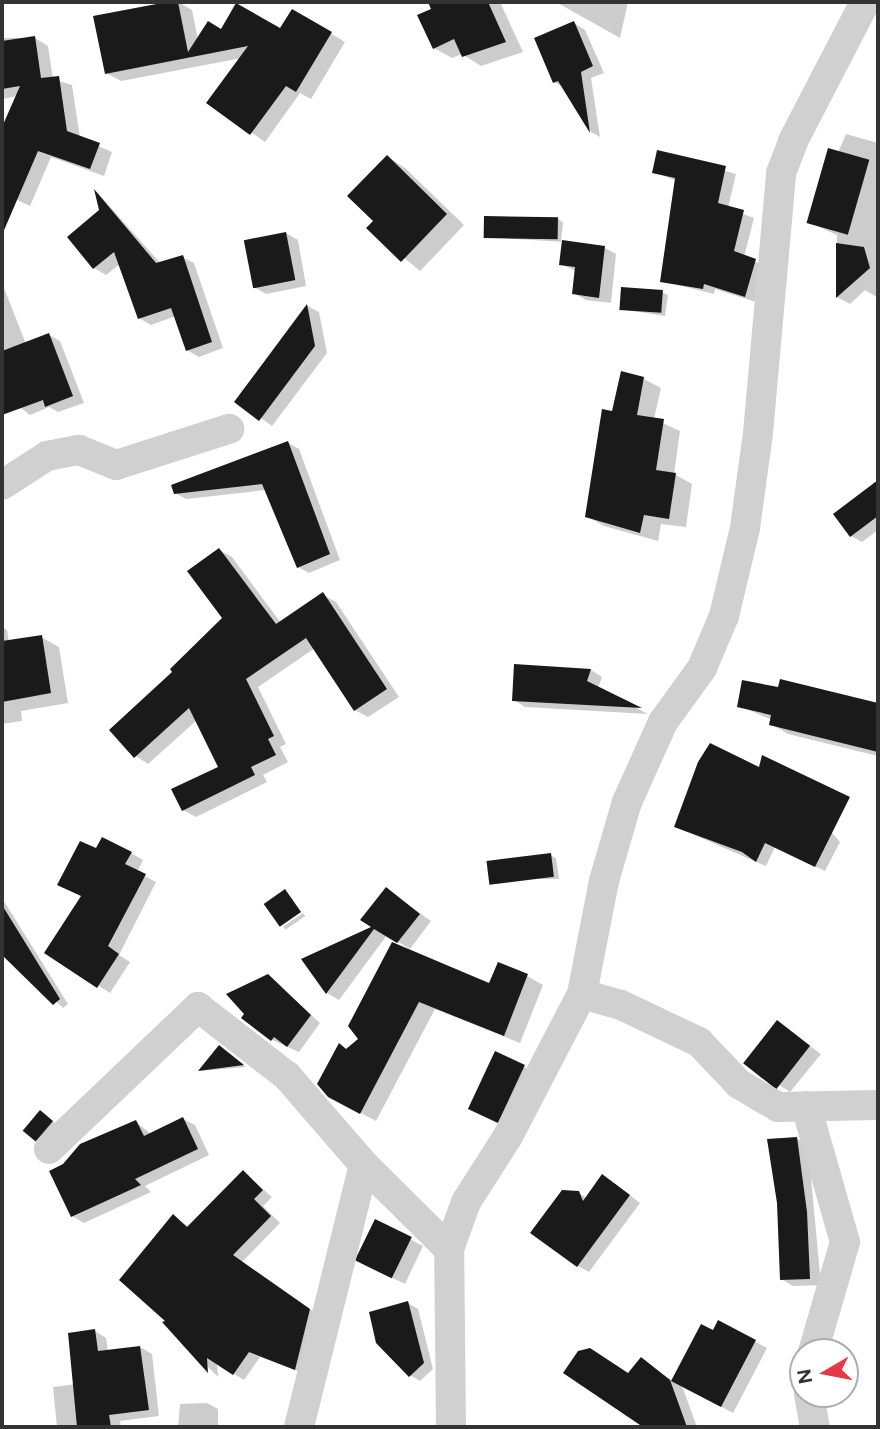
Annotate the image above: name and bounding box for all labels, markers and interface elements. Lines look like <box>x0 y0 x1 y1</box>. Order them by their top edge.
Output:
north arrow <box>789 1338 859 1408</box>
text: N <box>792 1367 817 1386</box>

